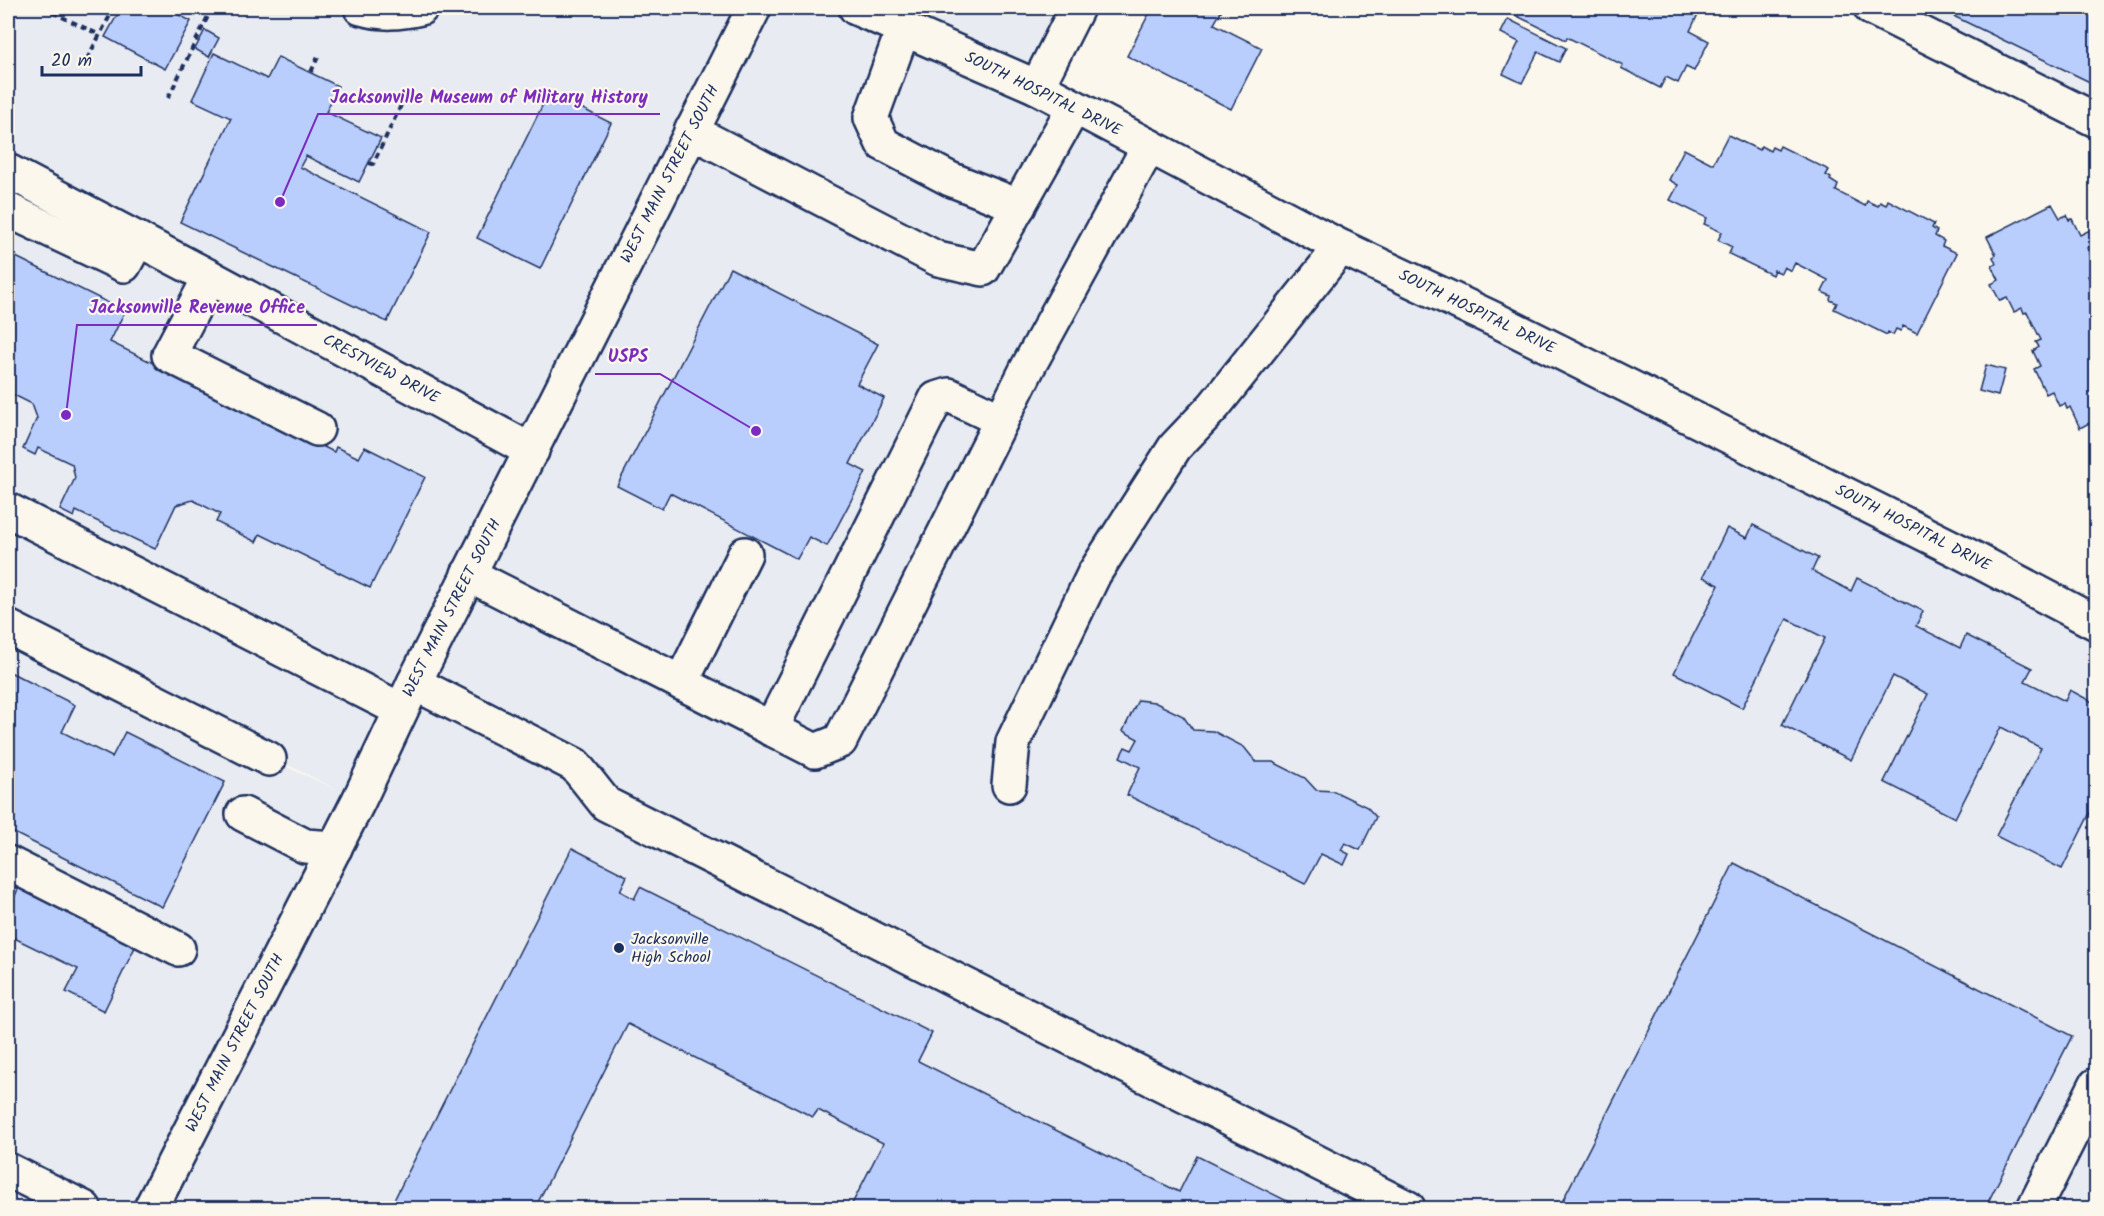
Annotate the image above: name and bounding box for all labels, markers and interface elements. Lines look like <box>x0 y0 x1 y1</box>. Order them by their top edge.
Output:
scale bar <box>42 39 141 77</box>
street label: SOUTH HOSPITAL DRIVE <box>960 45 1126 143</box>
text: 20 m <box>51 47 92 76</box>
callout: Jacksonville Museum of Military History <box>318 78 660 114</box>
street label: WEST MAIN STREET SOUTH <box>614 80 726 268</box>
text: Jacksonville Museum of Military History <box>330 84 648 113</box>
street label: SOUTH HOSPITAL DRIVE <box>1394 263 1560 361</box>
callout: Jacksonville Revenue Office <box>77 289 317 325</box>
text: Jacksonville Revenue Office <box>89 294 305 323</box>
street label: CRESTVIEW DRIVE <box>318 328 445 411</box>
callout: USPS <box>595 338 660 374</box>
text: USPS <box>608 343 648 372</box>
street label: SOUTH HOSPITAL DRIVE <box>1831 478 1996 579</box>
street label: WEST MAIN STREET SOUTH <box>396 514 508 702</box>
place label: Jacksonville High School <box>631 927 711 970</box>
marker: Jacksonville High School <box>612 941 626 955</box>
street label: WEST MAIN STREET SOUTH <box>179 949 291 1137</box>

